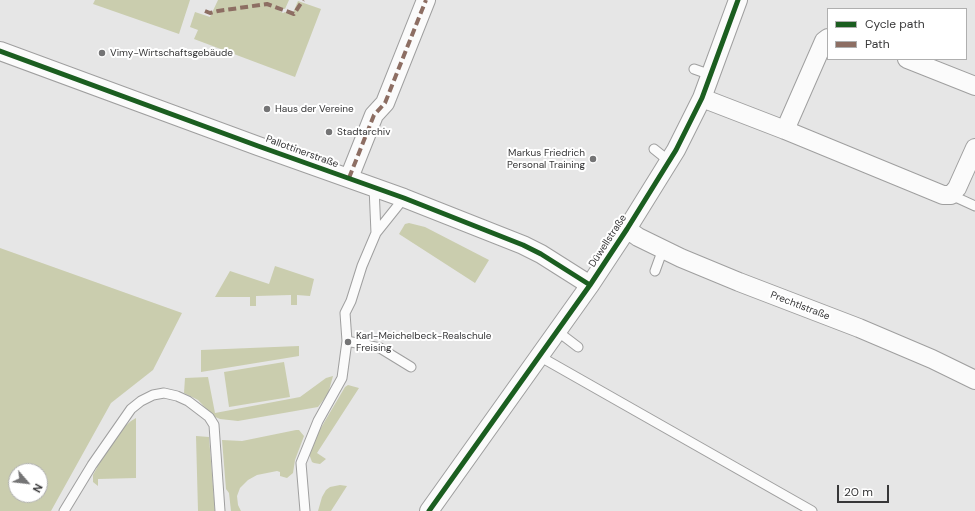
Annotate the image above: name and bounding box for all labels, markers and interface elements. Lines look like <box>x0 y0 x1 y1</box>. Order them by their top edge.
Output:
legend <box>827 8 967 60</box>
text: Cycle path <box>865 16 925 32</box>
text: Path <box>865 36 890 52</box>
place label: Vimy-Wirtschaftsgebäude <box>110 47 233 59</box>
marker: Vimy-Wirtschaftsgebäude <box>97 48 107 58</box>
place label: Haus der Vereine <box>275 103 354 115</box>
marker: Haus der Vereine <box>262 104 272 114</box>
place label: Stadtarchiv <box>337 126 390 138</box>
marker: Stadtarchiv <box>324 127 334 137</box>
street label: Pallottinerstraße <box>264 133 340 171</box>
place label: Markus Friedrich Personal Training <box>507 147 585 170</box>
marker: Markus Friedrich Personal Training <box>588 154 598 164</box>
street label: Düwellstraße <box>587 212 629 270</box>
street label: Prechtlstraße <box>769 289 831 323</box>
place label: Karl-Meichelbeck-Realschule Freising <box>356 330 491 354</box>
marker: Karl-Meichelbeck-Realschule Freising <box>343 337 353 347</box>
north arrow <box>8 463 48 503</box>
scale bar <box>839 477 891 503</box>
text: N <box>30 481 46 495</box>
text: 20 m <box>844 484 873 500</box>

